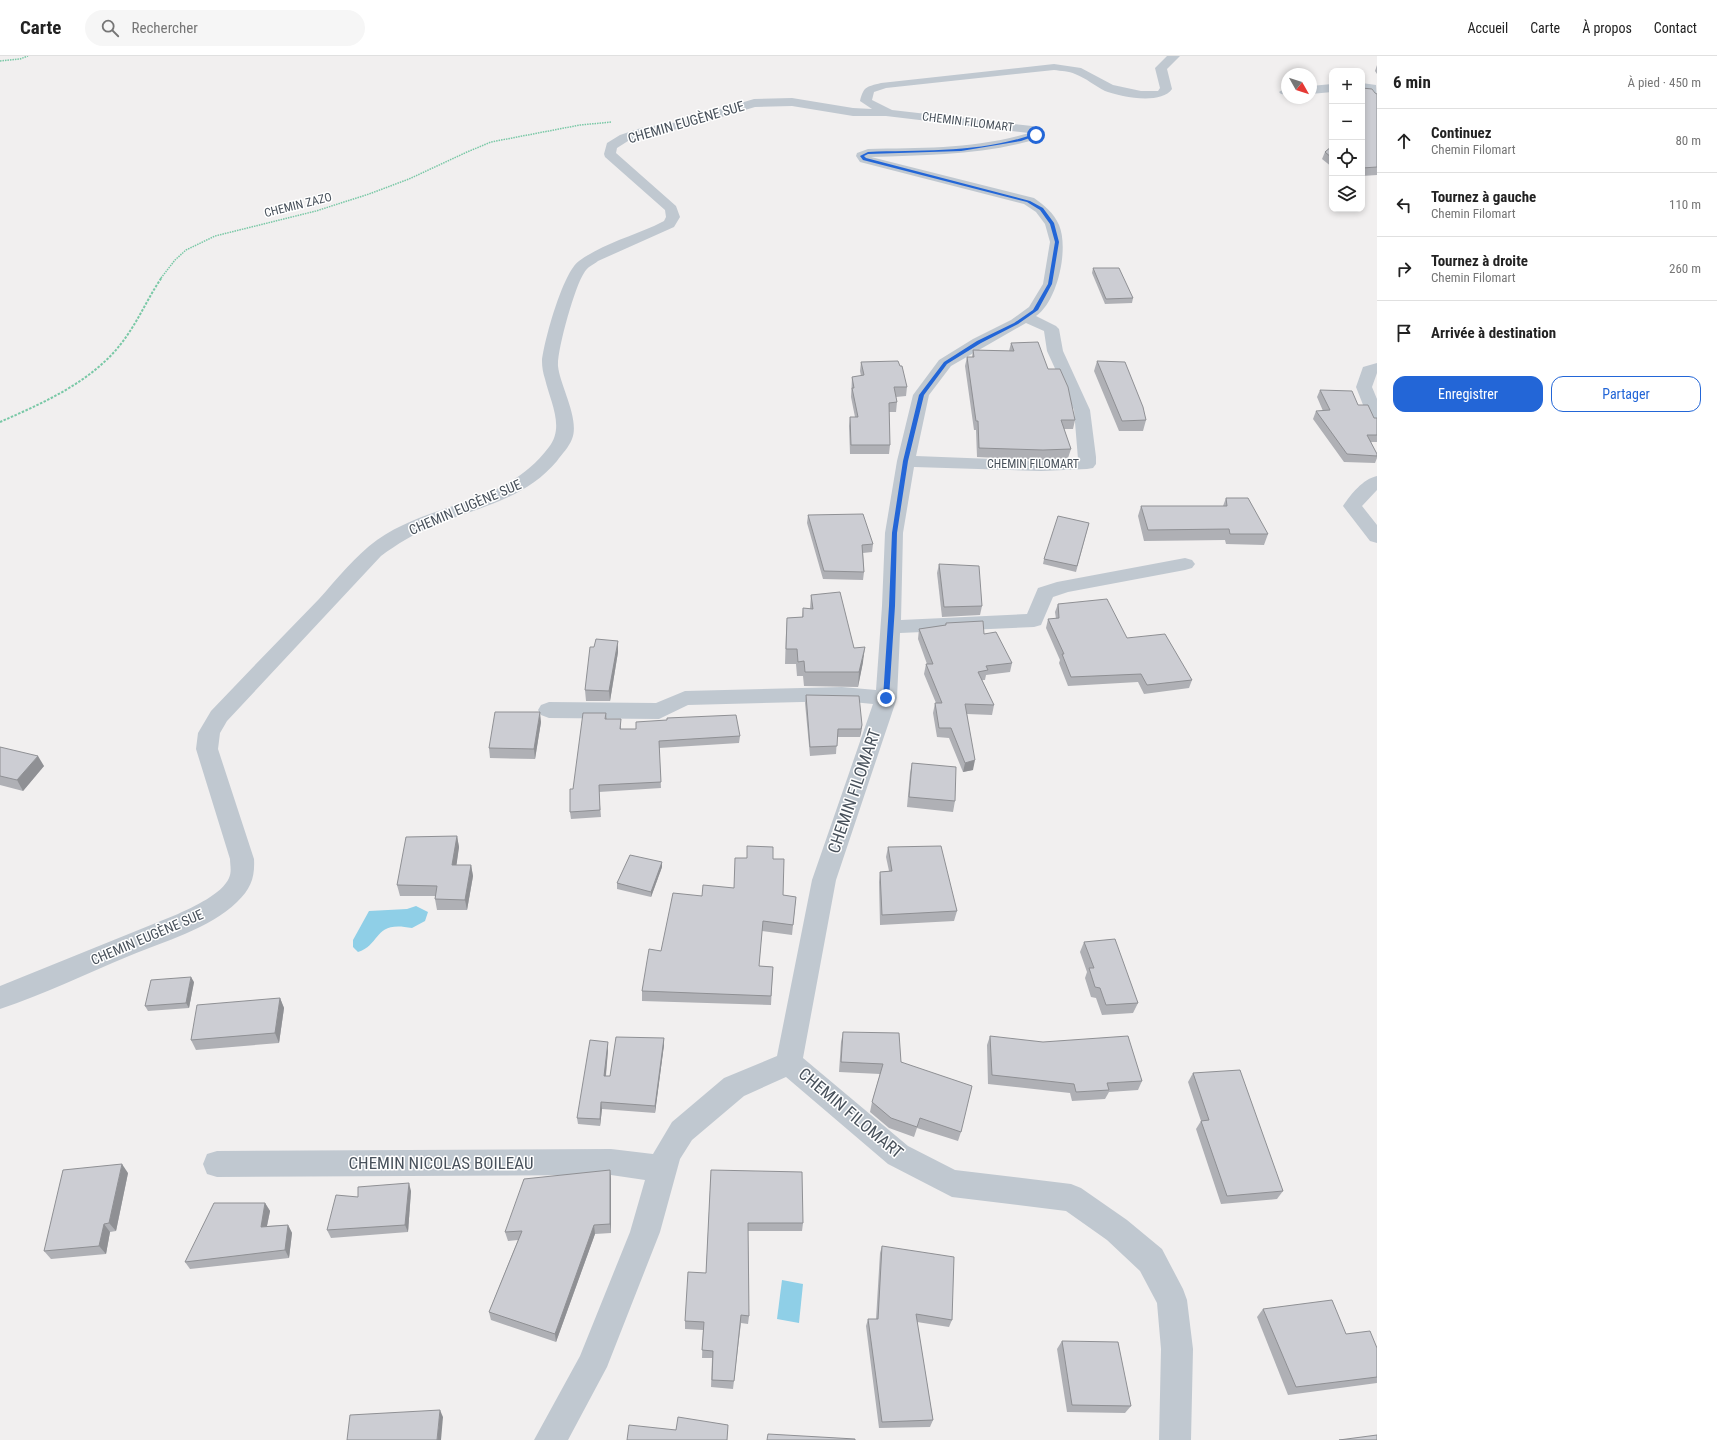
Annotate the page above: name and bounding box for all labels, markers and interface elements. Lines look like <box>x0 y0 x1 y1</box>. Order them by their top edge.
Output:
search box <box>85 10 365 46</box>
text: Carte <box>20 16 61 39</box>
icon: search <box>99 17 121 39</box>
text: Rechercher <box>131 19 198 37</box>
text: Accueil <box>1467 20 1508 36</box>
text: Carte <box>1530 20 1560 36</box>
text: À propos <box>1582 20 1632 36</box>
text: Contact <box>1654 20 1697 36</box>
north arrow <box>1281 68 1317 104</box>
map controls <box>1329 68 1365 212</box>
button: + <box>1329 68 1365 104</box>
text: 6 min <box>1393 72 1431 92</box>
text: À pied · 450 m <box>1627 75 1701 90</box>
street label: CHEMIN EUGÈNE SUE <box>626 97 746 146</box>
button: − <box>1329 104 1365 140</box>
street label: CHEMIN FILOMART <box>921 109 1015 135</box>
text: Continuez <box>1431 124 1492 142</box>
route start <box>1027 126 1045 144</box>
icon: ahead <box>1393 130 1415 152</box>
text: 80 m <box>1675 133 1701 148</box>
button: locate <box>1329 140 1365 176</box>
text: Chemin Filomart <box>1431 142 1516 157</box>
button: layers <box>1329 176 1365 212</box>
text: Tournez à gauche <box>1431 188 1536 206</box>
street label: CHEMIN ZAZO <box>263 190 333 220</box>
icon: left <box>1393 194 1415 216</box>
text: 110 m <box>1669 197 1701 212</box>
text: Chemin Filomart <box>1431 206 1516 221</box>
text: Tournez à droite <box>1431 252 1528 270</box>
icon: right <box>1393 258 1415 280</box>
text: 260 m <box>1669 261 1701 276</box>
text: Chemin Filomart <box>1431 270 1516 285</box>
icon: arrive <box>1393 322 1415 344</box>
text: Arrivée à destination <box>1431 324 1556 342</box>
button: Enregistrer <box>1393 376 1543 412</box>
button: Partager <box>1551 376 1701 412</box>
street label: CHEMIN FILOMART <box>987 457 1079 471</box>
street label: CHEMIN EUGÈNE SUE <box>406 475 524 538</box>
route end <box>877 689 895 707</box>
street label: CHEMIN FILOMART <box>823 726 885 856</box>
street label: CHEMIN EUGÈNE SUE <box>88 905 206 968</box>
street label: CHEMIN FILOMART <box>795 1063 907 1163</box>
street label: CHEMIN NICOLAS BOILEAU <box>348 1153 534 1173</box>

